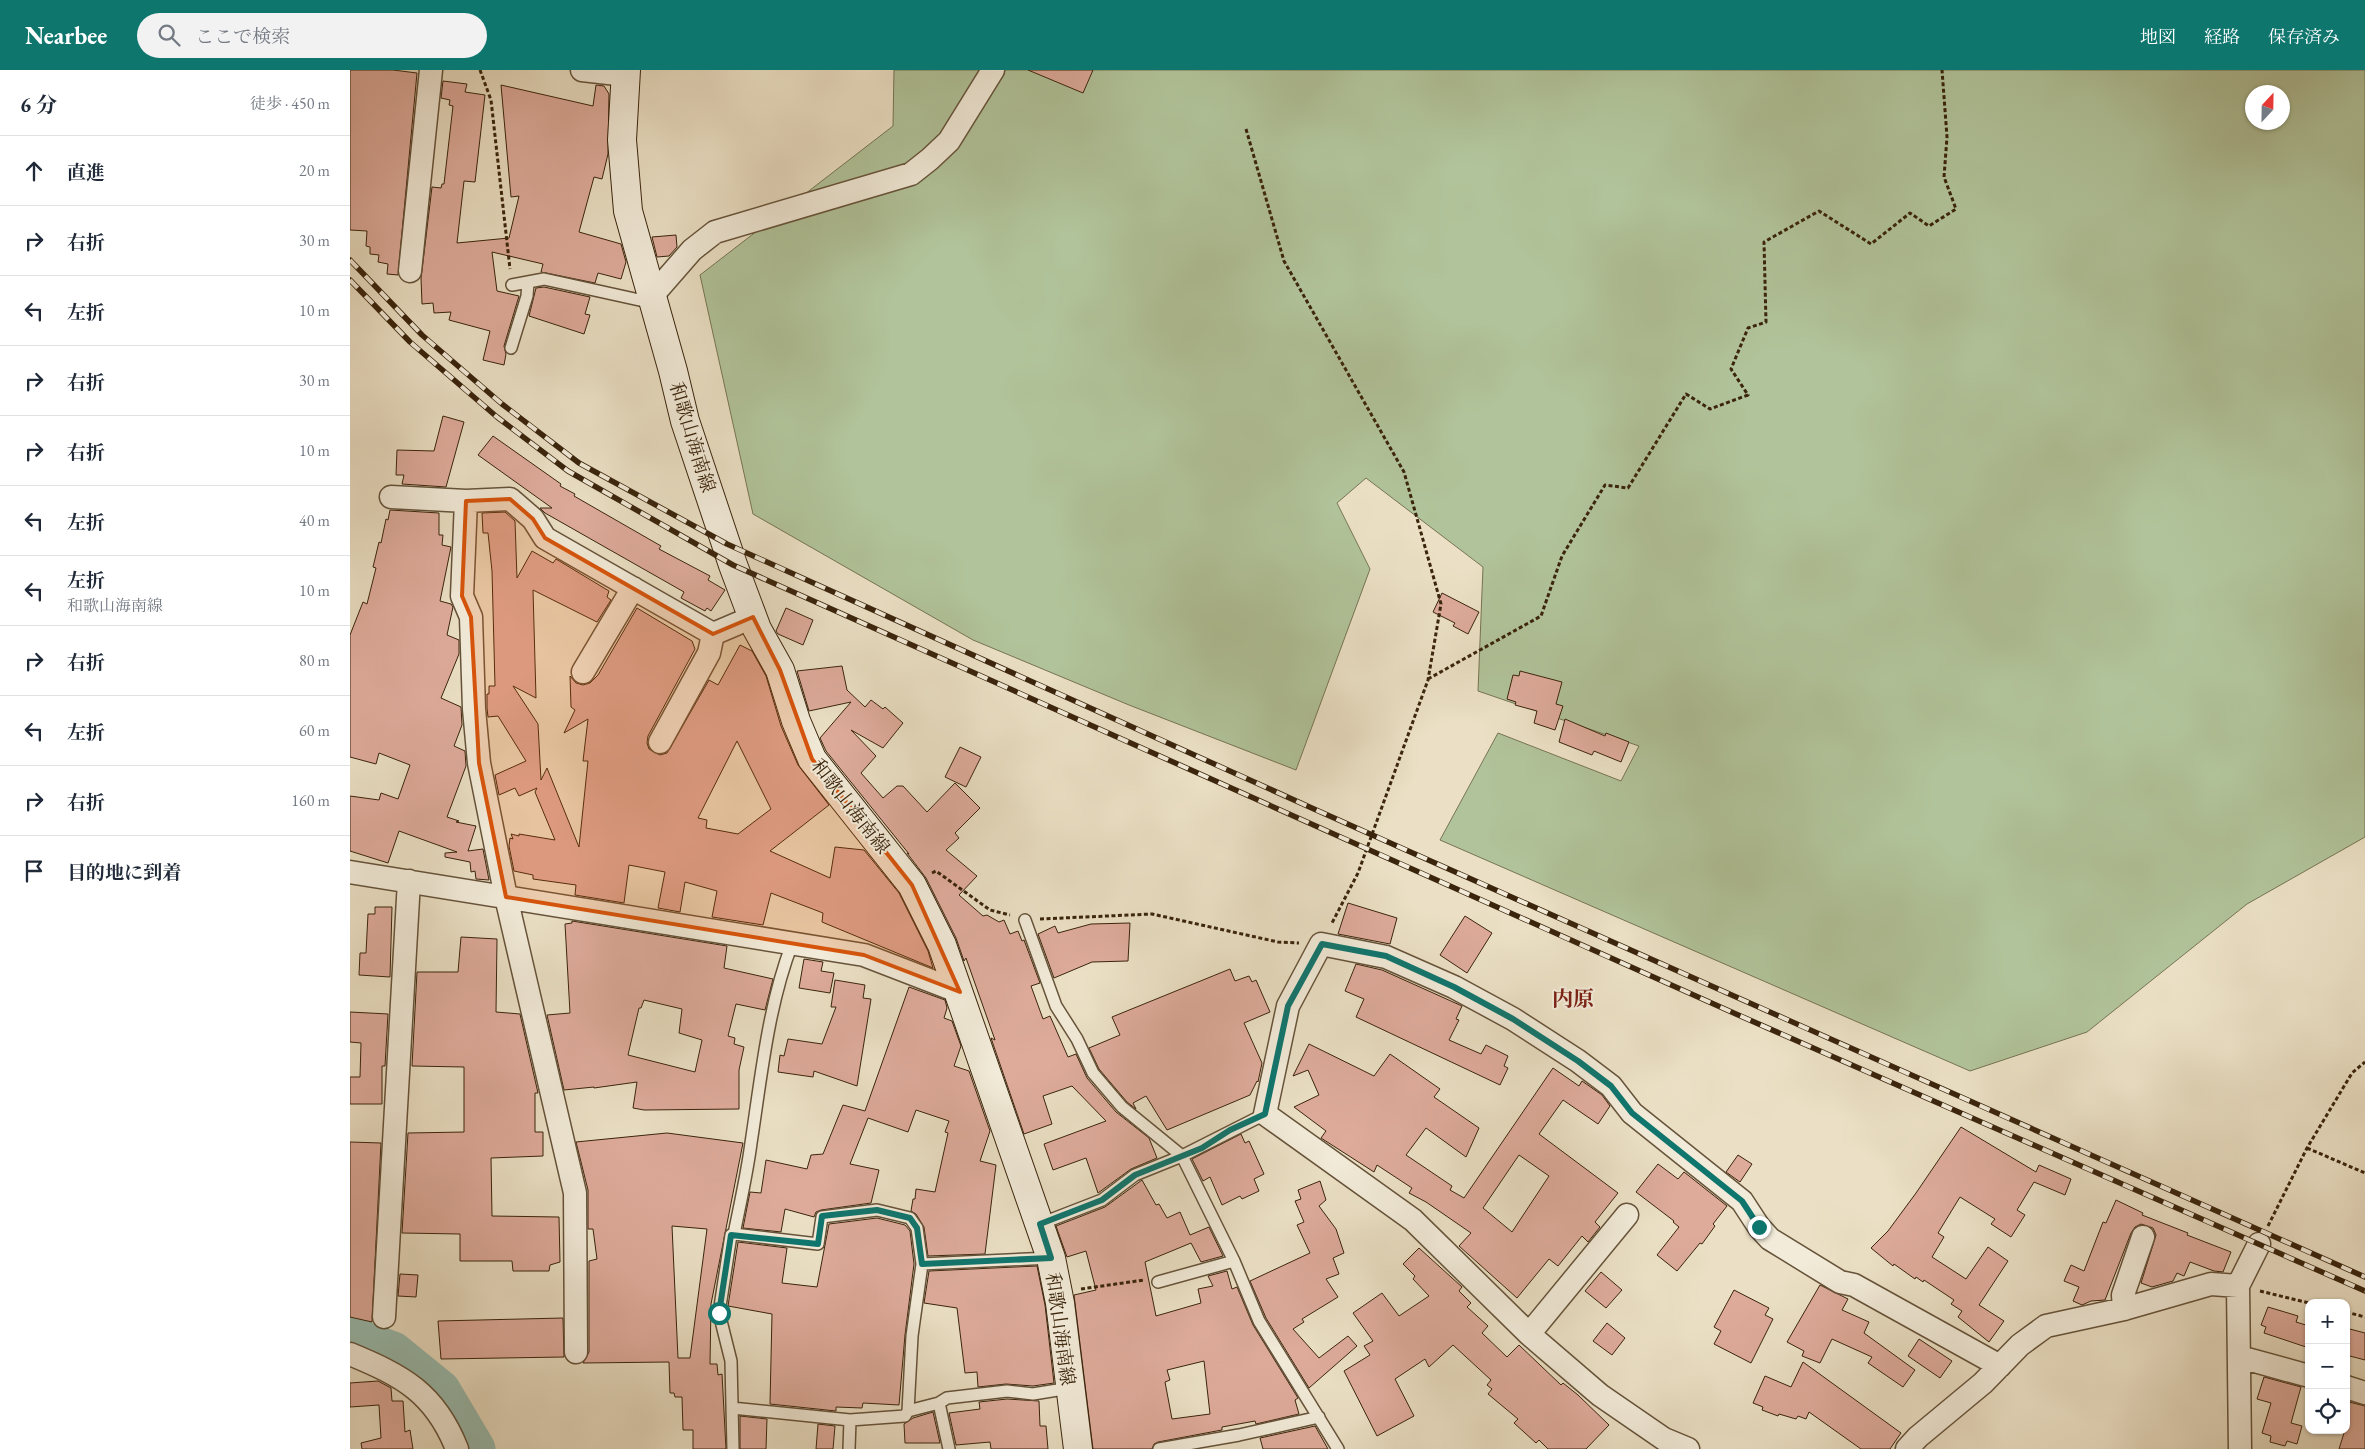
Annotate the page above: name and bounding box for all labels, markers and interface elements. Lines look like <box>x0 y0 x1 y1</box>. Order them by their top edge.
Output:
search box <box>137 13 487 58</box>
text: Nearbee <box>25 20 107 51</box>
icon: search <box>155 21 183 49</box>
text: ここで検索 <box>195 24 290 49</box>
text: 地図 <box>2140 25 2176 48</box>
text: 経路 <box>2204 25 2240 48</box>
text: 保存済み <box>2268 25 2340 48</box>
north arrow <box>2245 85 2290 130</box>
text: 6 分 <box>20 91 57 118</box>
text: 徒歩 · 450 m <box>250 93 330 114</box>
icon: ahead <box>20 157 48 185</box>
text: 直進 <box>67 160 105 185</box>
text: 20 m <box>299 160 330 181</box>
icon: right <box>20 227 48 255</box>
text: 右折 <box>67 230 105 255</box>
text: 30 m <box>299 230 330 251</box>
icon: left <box>20 297 48 325</box>
text: 左折 <box>67 300 105 325</box>
text: 10 m <box>299 300 330 321</box>
icon: right <box>20 367 48 395</box>
text: 右折 <box>67 370 105 395</box>
text: 30 m <box>299 370 330 391</box>
street label: 和歌山海南線 <box>664 379 721 495</box>
icon: right <box>20 437 48 465</box>
text: 右折 <box>67 440 105 465</box>
text: 10 m <box>299 440 330 461</box>
icon: left <box>20 507 48 535</box>
text: 左折 <box>67 510 105 535</box>
text: 40 m <box>299 510 330 531</box>
text: 左折 <box>67 568 105 593</box>
icon: left <box>20 577 48 605</box>
text: 10 m <box>299 580 330 601</box>
text: 和歌山海南線 <box>67 595 163 616</box>
icon: right <box>20 647 48 675</box>
text: 右折 <box>67 650 105 675</box>
text: 80 m <box>299 650 330 671</box>
icon: left <box>20 717 48 745</box>
text: 左折 <box>67 720 105 745</box>
text: 60 m <box>299 720 330 741</box>
street label: 和歌山海南線 <box>806 754 896 859</box>
icon: right <box>20 787 48 815</box>
text: 右折 <box>67 790 105 815</box>
text: 160 m <box>291 790 330 811</box>
icon: arrive <box>20 857 48 885</box>
text: 目的地に到着 <box>67 860 181 885</box>
district label: 内原 <box>1552 985 1594 1012</box>
route end <box>1748 1216 1771 1239</box>
street label: 和歌山海南線 <box>1040 1271 1081 1387</box>
map controls <box>2305 1299 2350 1434</box>
button: + <box>2305 1299 2350 1344</box>
route start <box>708 1302 731 1325</box>
button: − <box>2305 1344 2350 1389</box>
button: locate <box>2305 1389 2350 1434</box>

